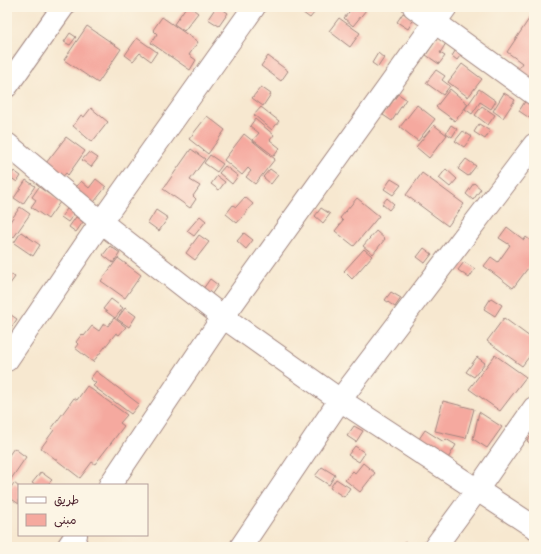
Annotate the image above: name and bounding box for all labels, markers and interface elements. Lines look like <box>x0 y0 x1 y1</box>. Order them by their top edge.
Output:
legend <box>18 484 148 536</box>
text: طريق <box>54 495 79 509</box>
text: مبنى <box>54 515 77 529</box>

